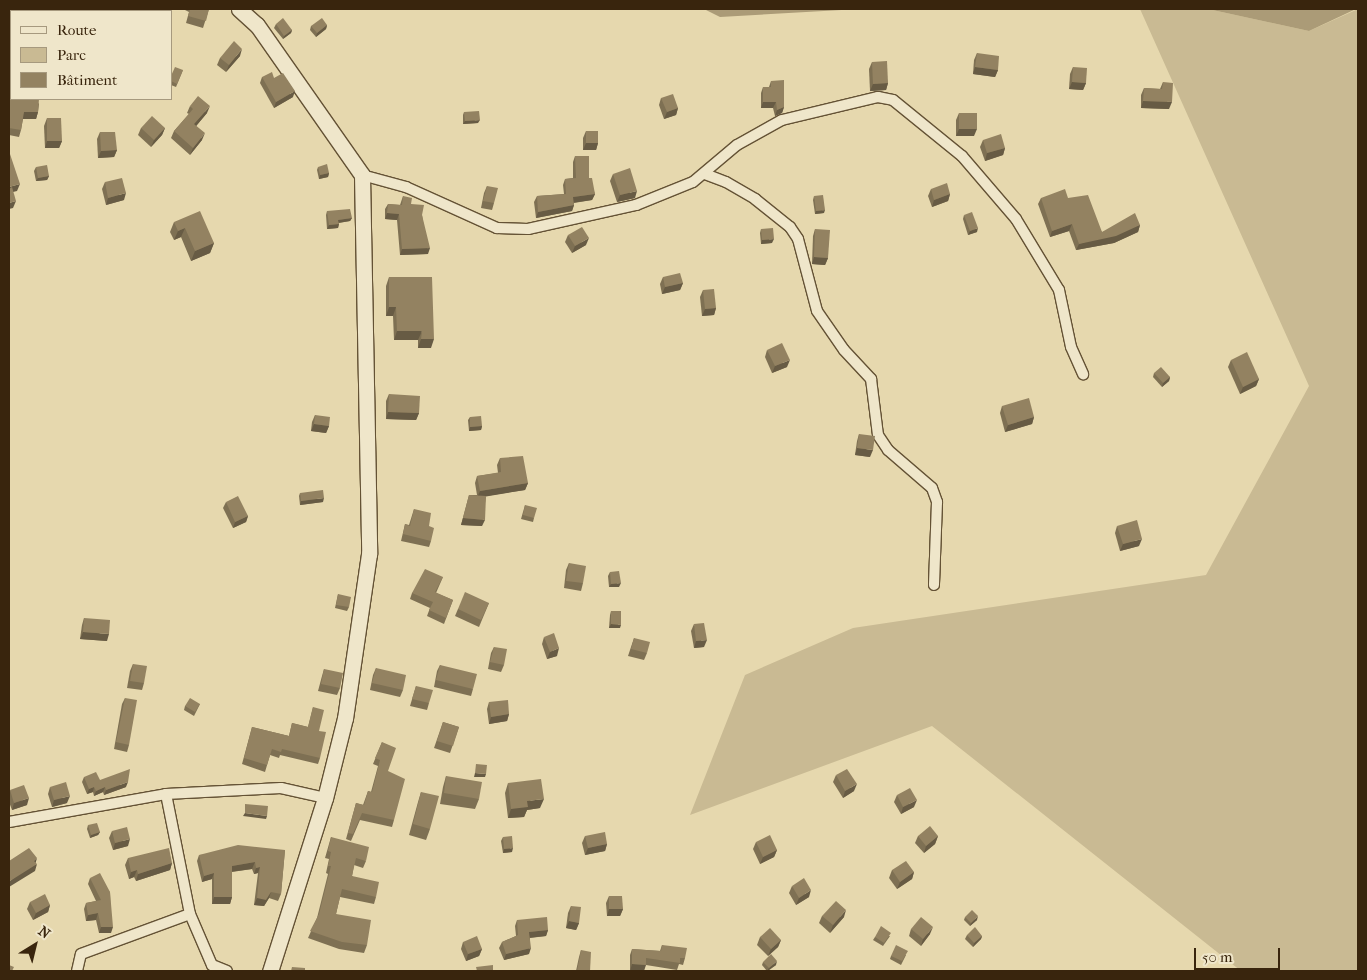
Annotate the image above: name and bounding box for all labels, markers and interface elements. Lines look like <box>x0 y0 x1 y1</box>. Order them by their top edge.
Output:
legend <box>10 10 172 100</box>
text: Route <box>57 21 96 39</box>
text: Parc <box>57 46 86 64</box>
text: Bâtiment <box>57 71 117 89</box>
north arrow <box>10 920 60 970</box>
text: N <box>35 922 53 942</box>
scale bar <box>1197 938 1283 970</box>
text: 50 m <box>1202 948 1232 966</box>

